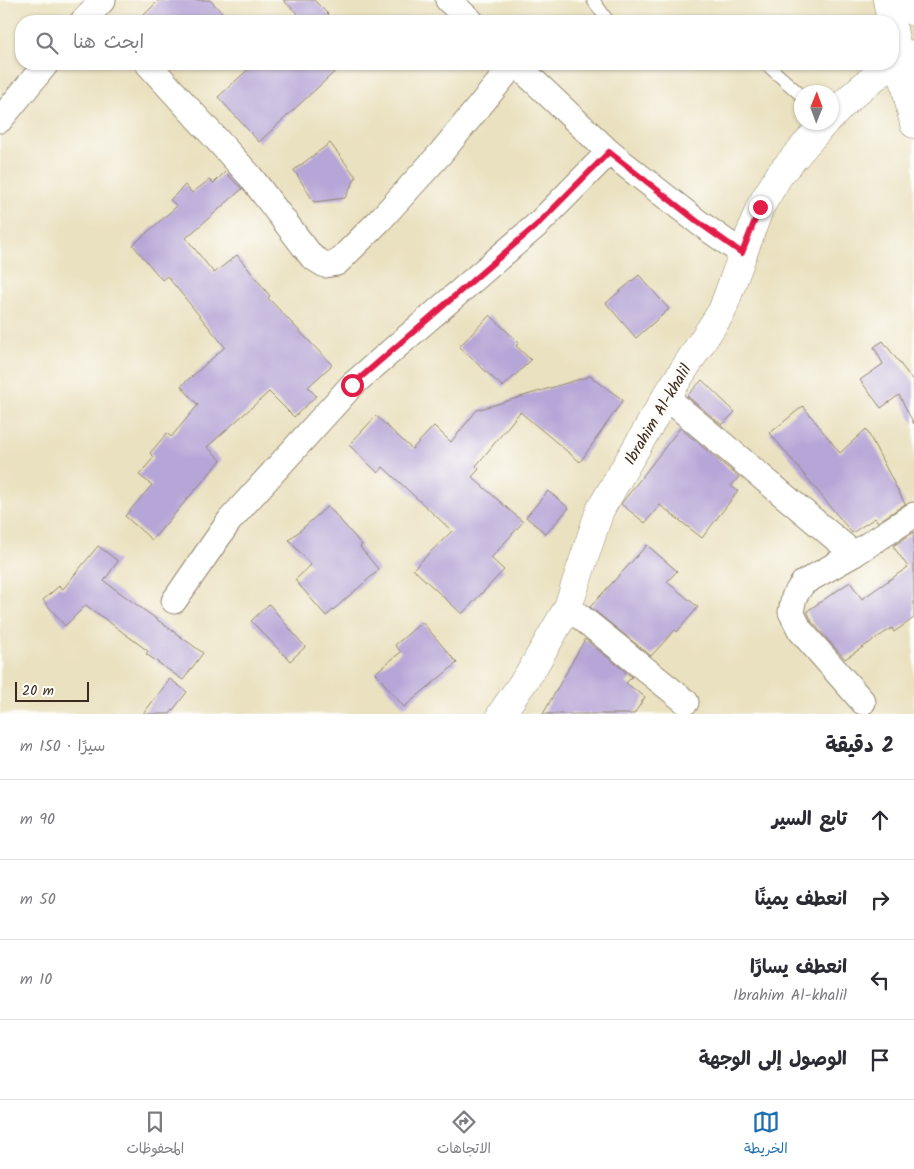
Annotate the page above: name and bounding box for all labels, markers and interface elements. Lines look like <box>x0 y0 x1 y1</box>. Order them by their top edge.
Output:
search box <box>15 15 899 70</box>
text: ابحث هنا <box>73 28 144 58</box>
icon: search <box>33 29 61 57</box>
north arrow <box>794 85 839 130</box>
route end <box>749 196 772 219</box>
street label: Ibrahim Al-khalil <box>618 359 698 470</box>
route start <box>341 374 364 397</box>
scale bar <box>15 679 89 702</box>
text: 20 m <box>22 680 54 702</box>
text: 2 دقيقة <box>825 730 894 763</box>
text: سيرًا · 150 m <box>20 734 105 759</box>
text: تابع السير <box>772 805 847 835</box>
icon: ahead <box>866 806 894 834</box>
text: 90 m <box>20 807 55 832</box>
text: انعطف يمينًا <box>755 885 847 915</box>
icon: right <box>866 886 894 914</box>
text: 50 m <box>20 887 56 912</box>
text: انعطف يسارًا <box>750 953 847 983</box>
icon: left <box>866 966 894 994</box>
text: 10 m <box>20 967 52 992</box>
text: Ibrahim Al-khalil <box>733 983 847 1008</box>
text: الوصول إلى الوجهة <box>699 1045 847 1075</box>
icon: arrive <box>866 1046 894 1074</box>
tab: المحفوظات <box>126 1108 184 1161</box>
tab: الاتجاهات <box>437 1108 491 1161</box>
tab: الخريطة <box>744 1108 788 1161</box>

